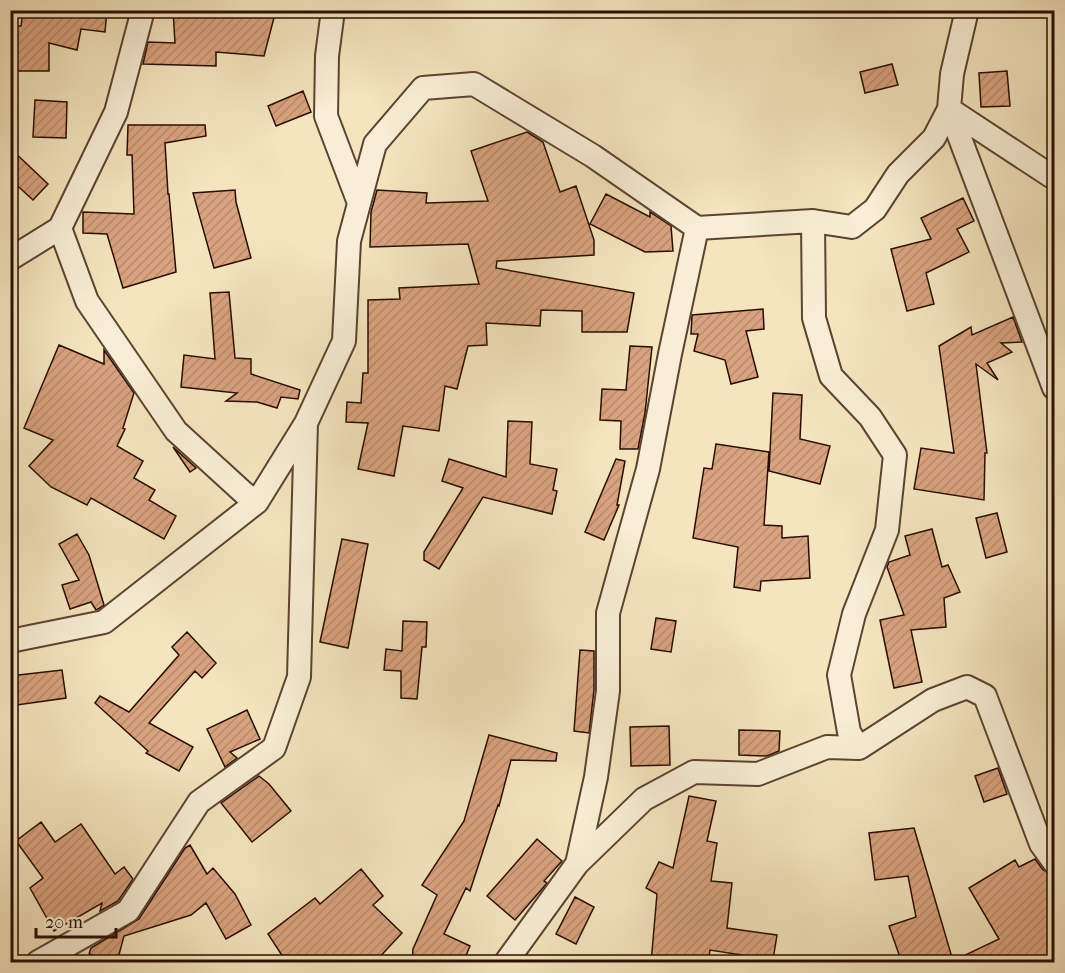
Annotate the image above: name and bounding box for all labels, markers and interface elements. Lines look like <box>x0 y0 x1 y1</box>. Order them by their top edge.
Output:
scale bar <box>36 901 116 939</box>
text: 20 m <box>45 912 83 933</box>

